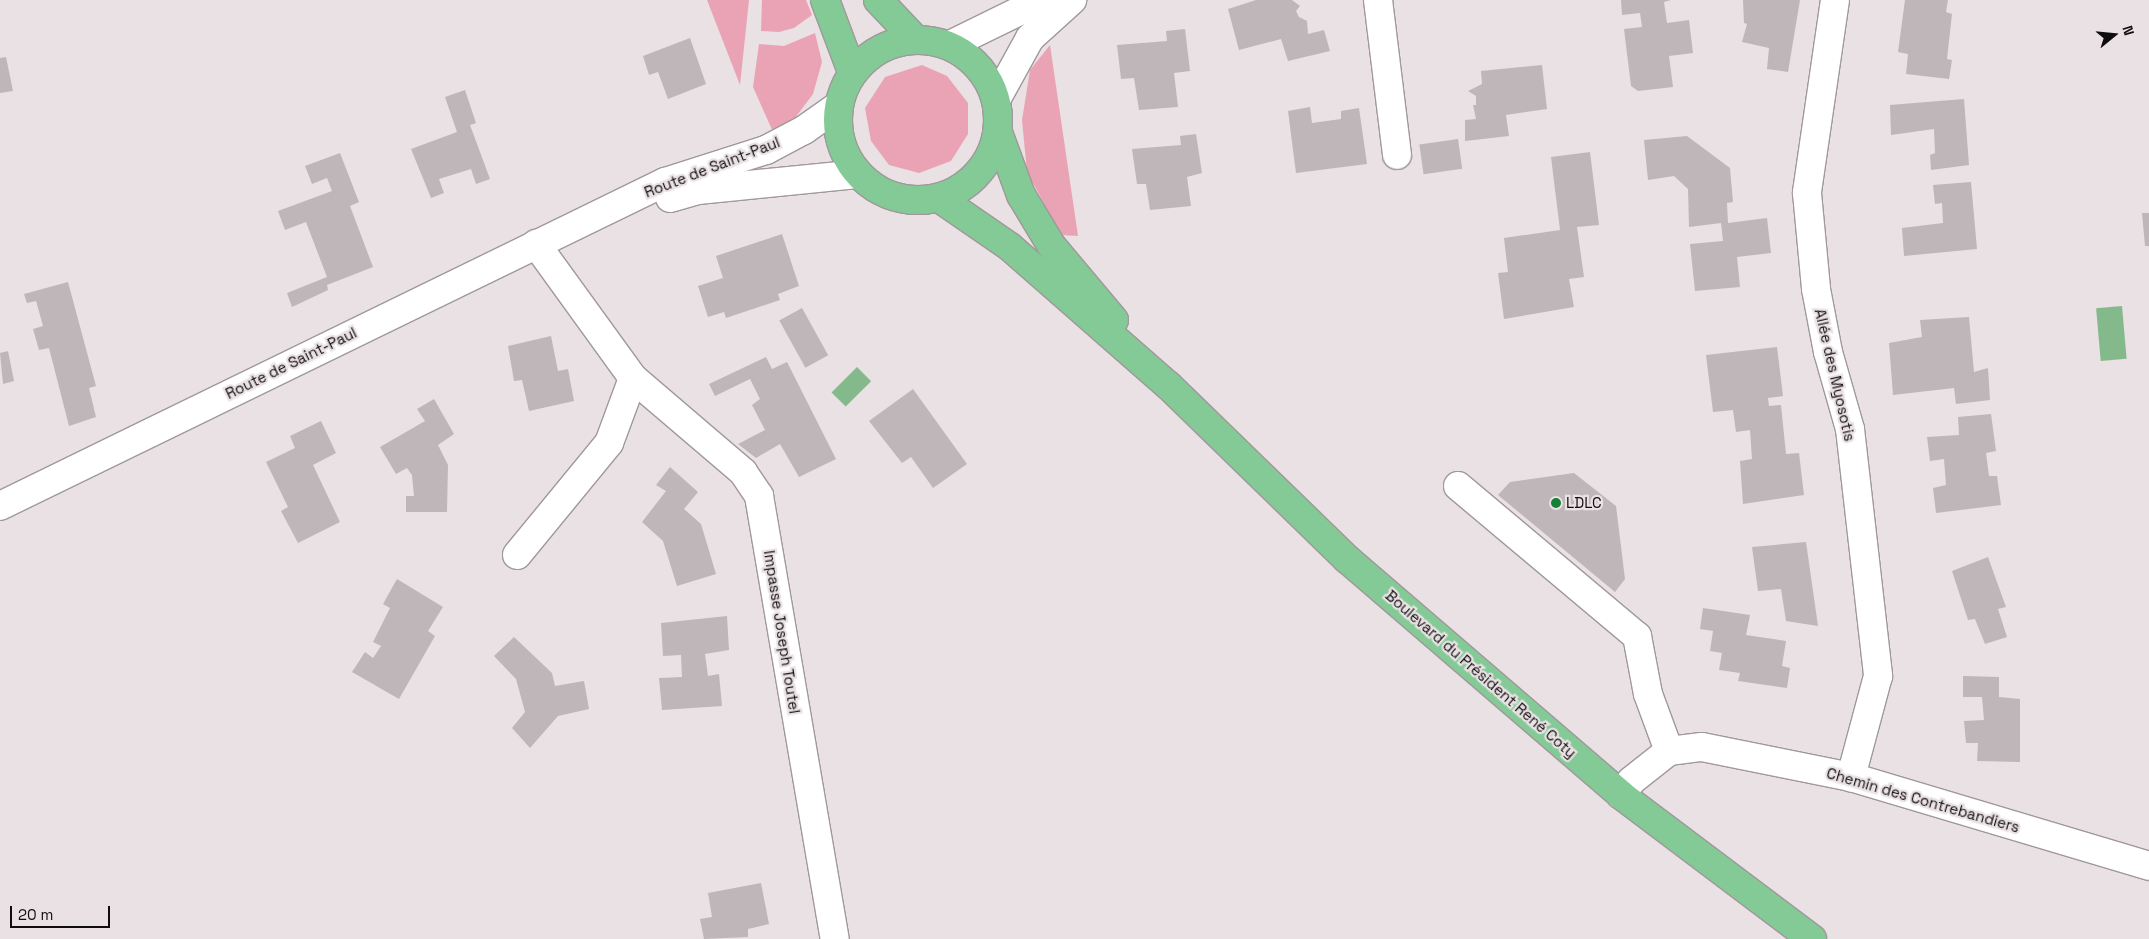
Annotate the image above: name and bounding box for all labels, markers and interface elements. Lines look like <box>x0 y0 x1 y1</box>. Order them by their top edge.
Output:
north arrow <box>2089 10 2139 60</box>
text: N <box>2118 23 2138 38</box>
street label: Route de Saint-Paul <box>642 133 782 201</box>
street label: Allée des Myosotis <box>1811 307 1859 443</box>
street label: Route de Saint-Paul <box>222 323 360 403</box>
place label: LDLC <box>1566 494 1602 512</box>
marker: LDLC <box>1550 497 1562 509</box>
street label: Impasse Joseph Toutel <box>760 549 804 715</box>
street label: Boulevard du Président René Coty <box>1382 586 1580 762</box>
street label: Chemin des Contrebandiers <box>1824 764 2022 836</box>
scale bar <box>12 896 112 928</box>
text: 20 m <box>18 905 53 924</box>

